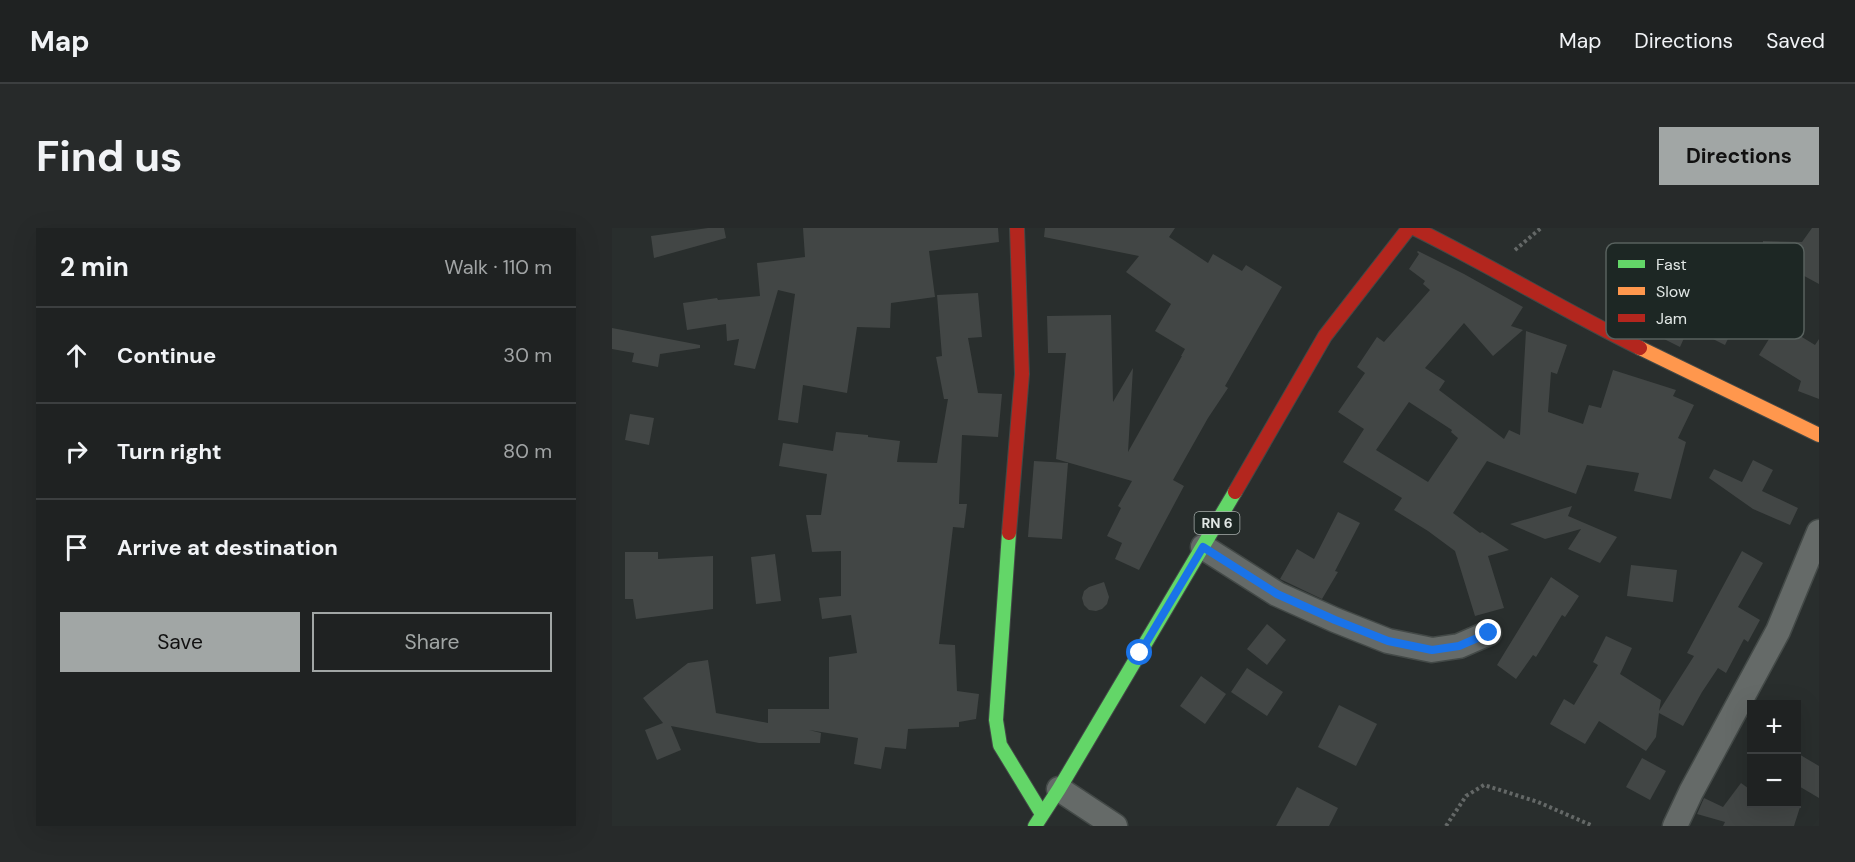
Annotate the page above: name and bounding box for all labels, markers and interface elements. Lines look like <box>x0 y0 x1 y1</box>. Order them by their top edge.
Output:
text: Map <box>30 23 90 60</box>
text: Map <box>1559 27 1601 55</box>
text: Directions <box>1634 27 1733 55</box>
text: Saved <box>1766 27 1825 55</box>
button: Directions <box>1659 127 1819 185</box>
text: Find us <box>36 129 182 184</box>
legend <box>1606 243 1804 339</box>
text: 2 min <box>60 250 129 284</box>
text: Walk · 110 m <box>444 254 552 280</box>
text: Fast <box>1656 254 1687 275</box>
text: Slow <box>1656 281 1690 302</box>
text: Jam <box>1656 308 1687 329</box>
icon: ahead <box>60 339 93 372</box>
text: Continue <box>117 341 216 370</box>
text: 30 m <box>503 342 552 368</box>
icon: right <box>60 435 93 468</box>
text: Turn right <box>117 437 222 466</box>
text: 80 m <box>503 438 552 464</box>
road number: RN 6 <box>1194 512 1240 534</box>
icon: arrive <box>60 531 93 564</box>
text: Arrive at destination <box>117 533 338 562</box>
button: Save <box>60 612 300 672</box>
button: Share <box>312 612 552 672</box>
route end <box>1475 619 1501 645</box>
route start <box>1126 639 1152 665</box>
map controls <box>1747 700 1801 808</box>
button: + <box>1747 700 1801 754</box>
button: − <box>1747 754 1801 808</box>

